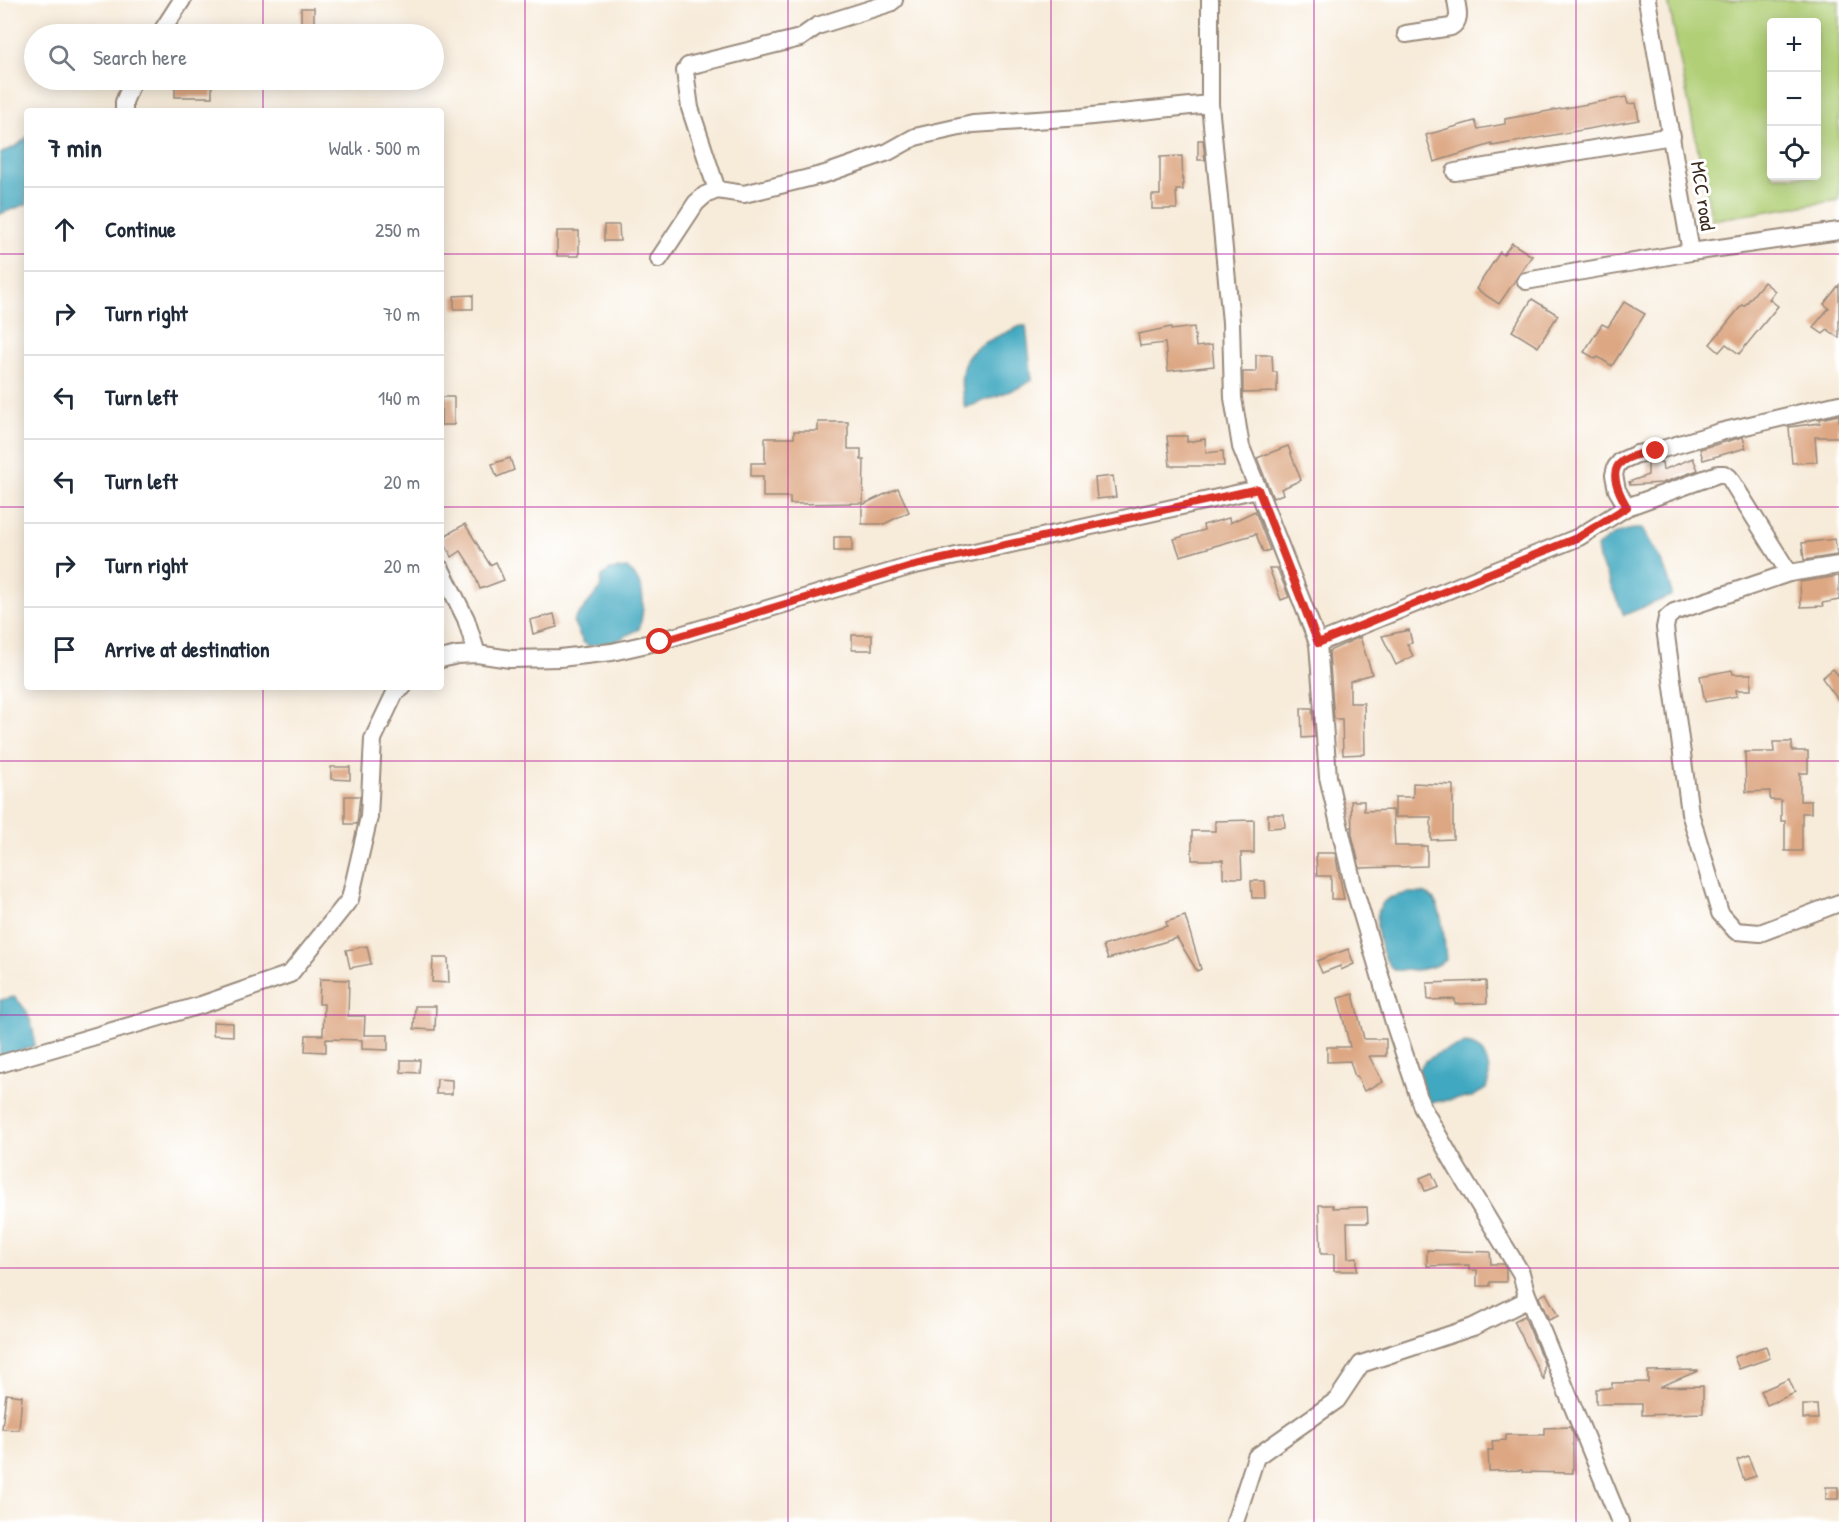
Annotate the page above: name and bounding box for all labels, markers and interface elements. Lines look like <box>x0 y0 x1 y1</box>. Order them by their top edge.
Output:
map controls <box>1767 18 1821 180</box>
button: + <box>1767 18 1821 72</box>
search box <box>24 24 444 90</box>
icon: search <box>45 41 78 74</box>
text: Search here <box>93 42 187 72</box>
button: − <box>1767 72 1821 126</box>
button: locate <box>1767 126 1821 180</box>
text: 7 min <box>48 130 102 165</box>
text: Walk · 500 m <box>328 134 420 161</box>
street label: MCC road <box>1685 159 1722 233</box>
icon: ahead <box>48 213 81 246</box>
text: Continue <box>105 214 176 244</box>
text: 250 m <box>375 216 420 243</box>
icon: right <box>48 297 81 330</box>
text: Turn right <box>105 298 188 328</box>
text: 70 m <box>383 300 420 327</box>
icon: left <box>48 381 81 414</box>
text: Turn left <box>105 382 178 412</box>
text: 140 m <box>378 384 420 411</box>
route end <box>1642 437 1668 463</box>
icon: left <box>48 465 81 498</box>
text: Turn left <box>105 466 178 496</box>
text: 20 m <box>383 468 420 495</box>
icon: right <box>48 549 81 582</box>
text: Turn right <box>105 550 188 580</box>
text: 20 m <box>383 552 420 579</box>
route start <box>646 628 672 654</box>
icon: arrive <box>48 633 81 666</box>
text: Arrive at destination <box>105 634 270 664</box>

